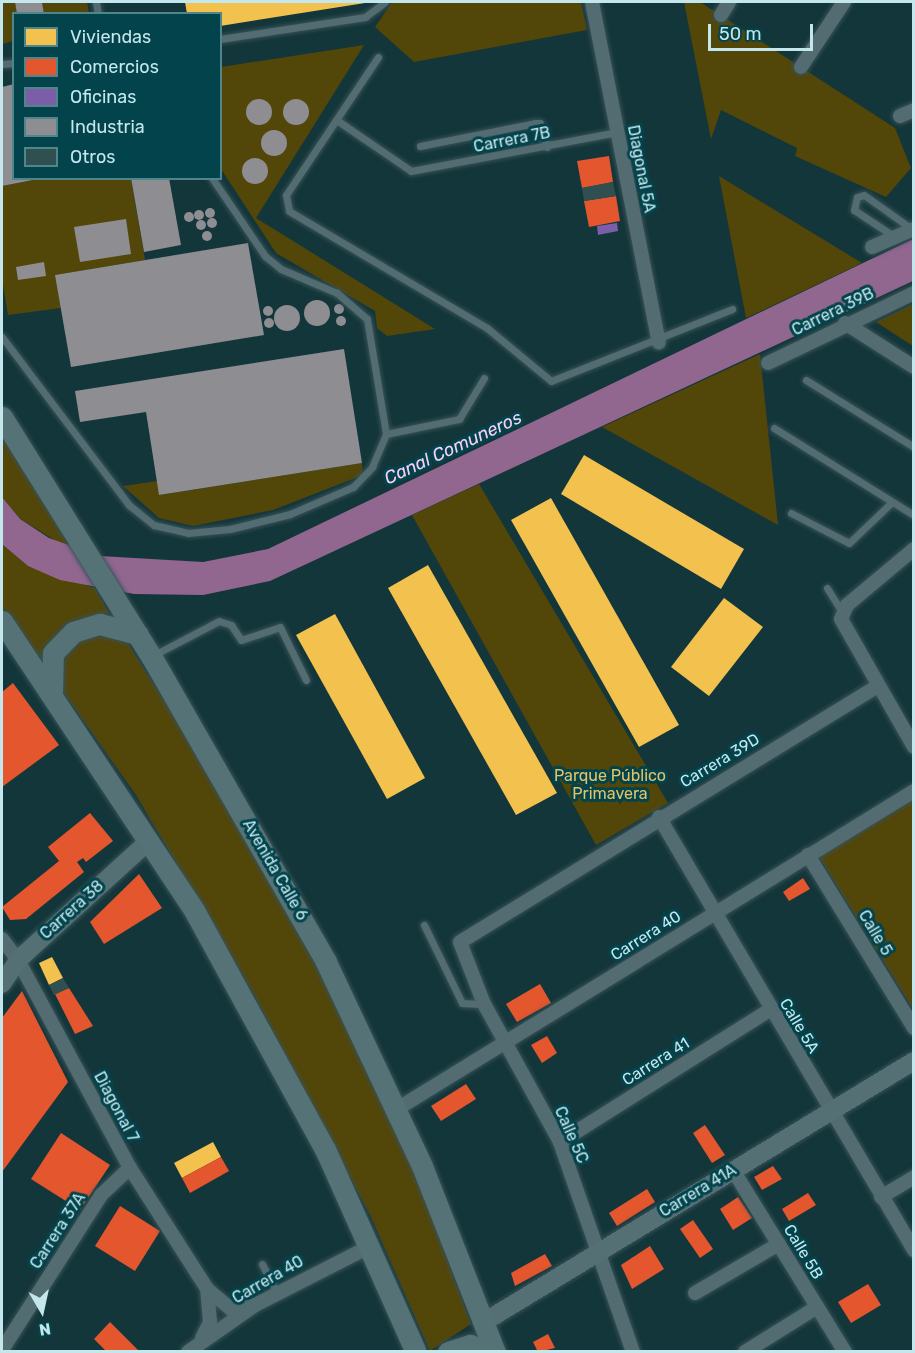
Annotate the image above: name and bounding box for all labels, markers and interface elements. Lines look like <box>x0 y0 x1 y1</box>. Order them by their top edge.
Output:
legend <box>12 12 222 180</box>
scale bar <box>711 12 816 50</box>
text: 50 m <box>719 23 762 45</box>
text: Viviendas <box>70 26 151 48</box>
text: Comercios <box>70 56 159 78</box>
text: Oficinas <box>70 86 136 108</box>
text: Industria <box>70 116 145 138</box>
street label: Carrera 7B <box>472 123 552 157</box>
street label: Diagonal 5A <box>623 123 659 215</box>
text: Otros <box>70 146 115 168</box>
street label: Carrera 39B <box>789 284 877 340</box>
water label: Canal Comuneros <box>381 407 525 489</box>
street label: Carrera 39D <box>677 730 763 792</box>
park label: Parque Público Primavera <box>554 766 666 804</box>
street label: Avenida Calle 6 <box>238 816 312 924</box>
street label: Carrera 38 <box>36 876 108 944</box>
street label: Carrera 40 <box>607 907 685 965</box>
street label: Calle 5 <box>854 907 896 959</box>
street label: Calle 5A <box>775 995 823 1057</box>
street label: Carrera 41 <box>619 1034 693 1090</box>
street label: Diagonal 7 <box>89 1068 143 1146</box>
street label: Calle 5C <box>550 1104 592 1166</box>
street label: Carrera 41A <box>656 1161 740 1221</box>
street label: Carrera 37A <box>26 1189 90 1273</box>
street label: Calle 5B <box>779 1221 827 1283</box>
street label: Carrera 40 <box>229 1252 307 1308</box>
north arrow <box>12 1281 72 1341</box>
text: N <box>38 1319 52 1340</box>

